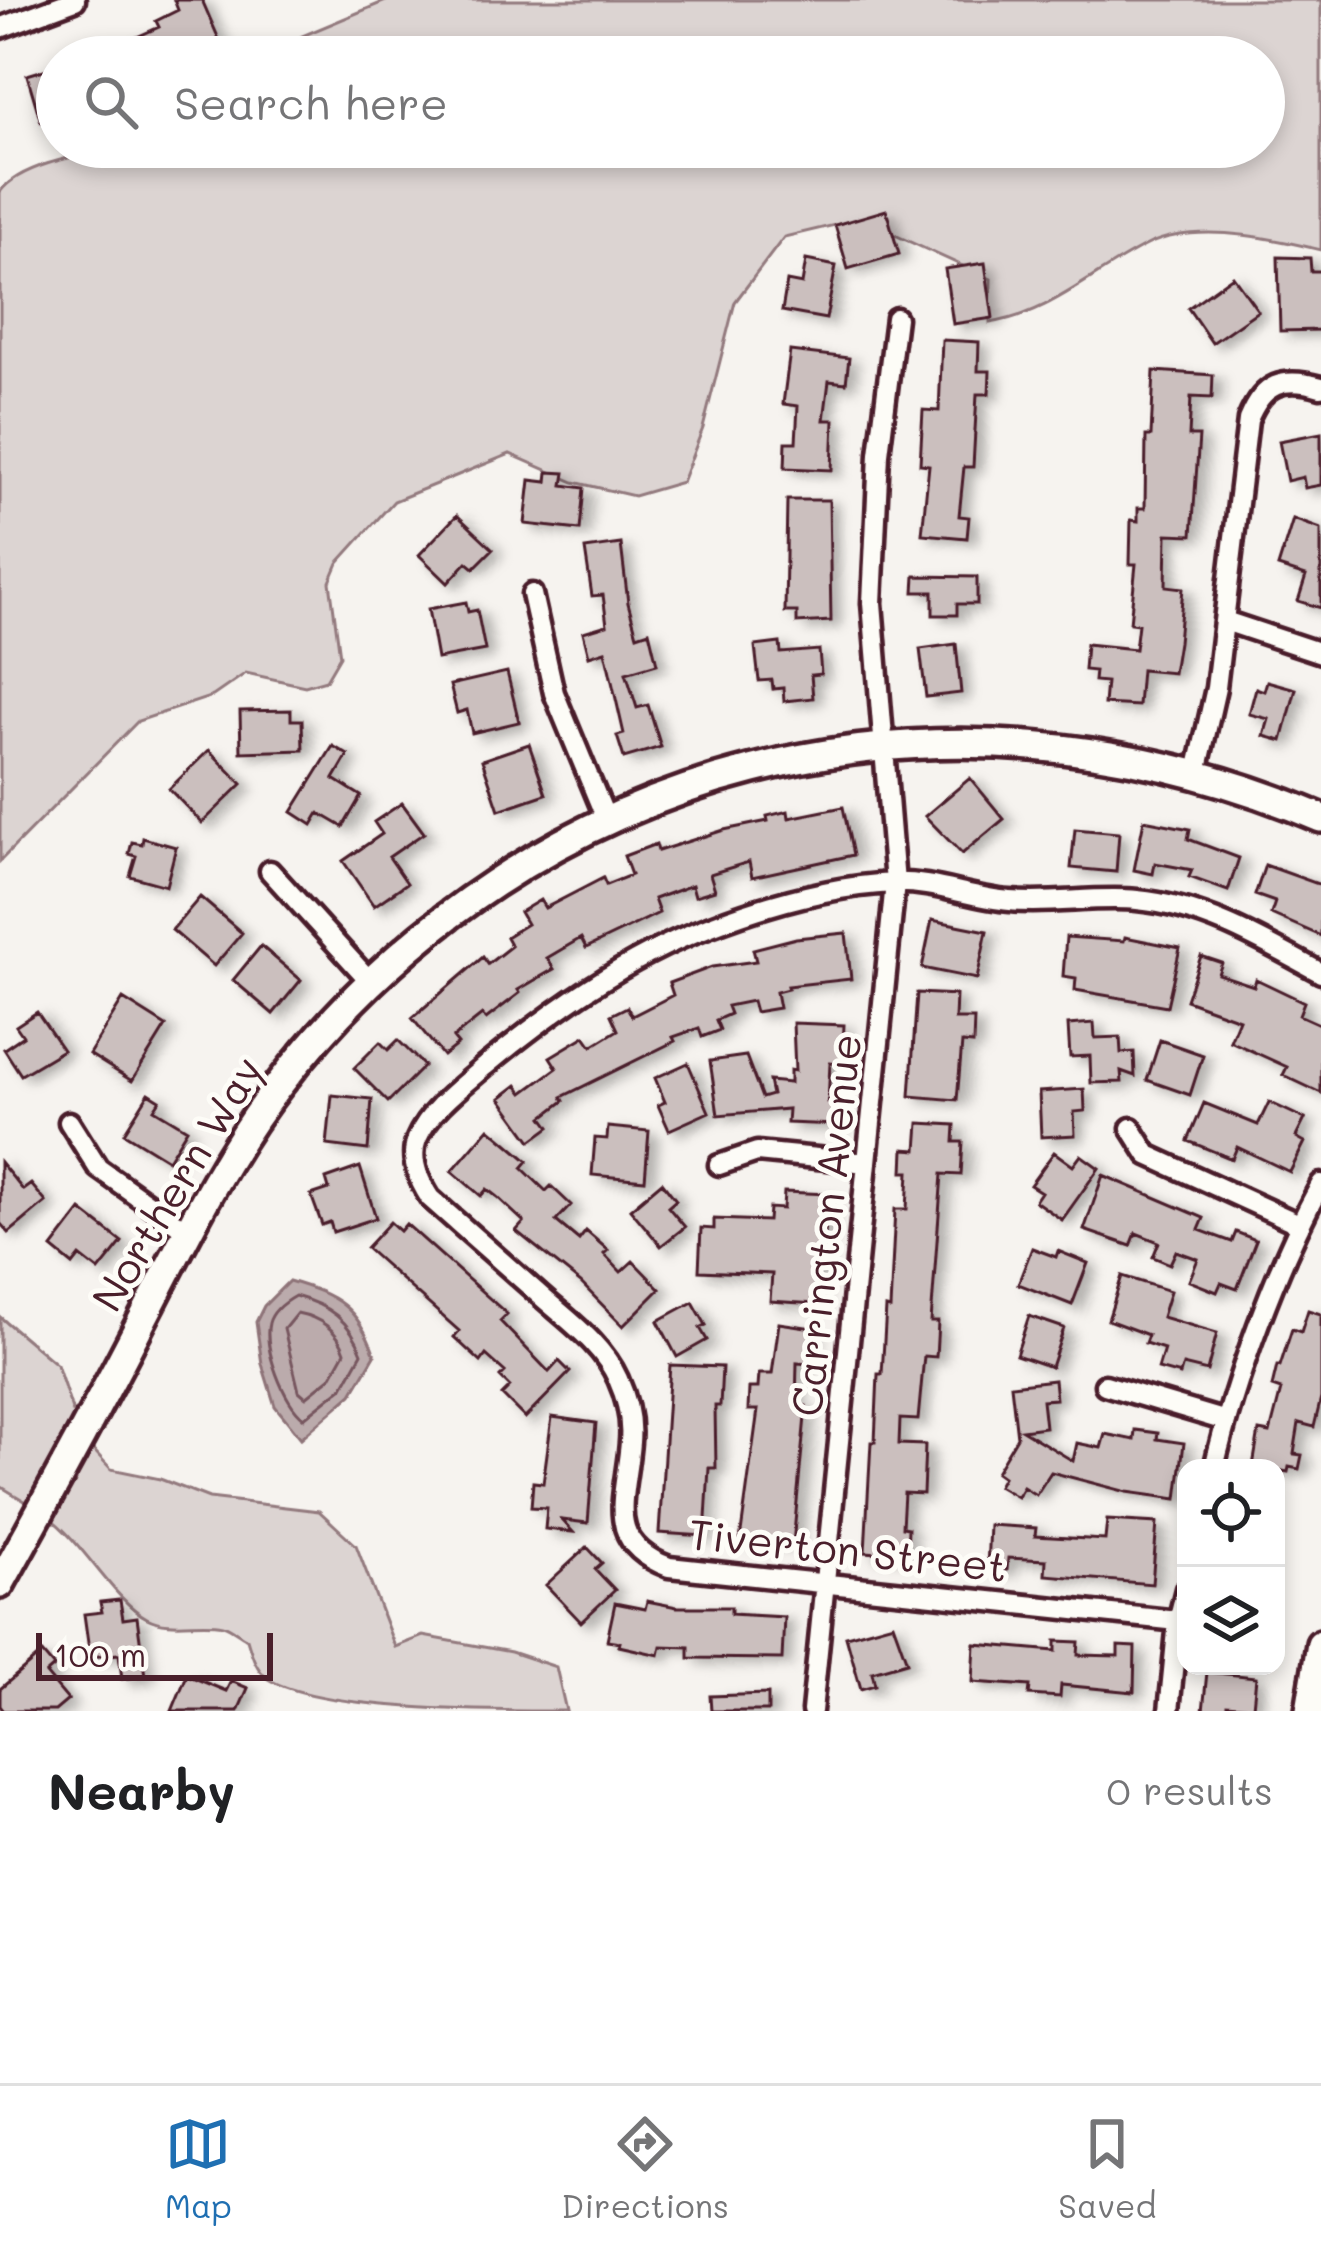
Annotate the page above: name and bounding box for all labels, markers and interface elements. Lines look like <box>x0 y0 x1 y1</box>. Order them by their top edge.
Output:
search box <box>36 36 1285 168</box>
icon: search <box>78 69 144 135</box>
text: Search here <box>174 73 448 131</box>
street label: Carrington Avenue <box>778 1031 872 1419</box>
street label: Northern Way <box>78 1045 274 1321</box>
map controls <box>1177 1459 1285 1675</box>
button: locate <box>1177 1459 1285 1567</box>
street label: Tiverton Street <box>686 1505 1010 1593</box>
button: layers <box>1177 1567 1285 1675</box>
scale bar <box>36 1627 273 1680</box>
text: 100 m <box>54 1632 146 1675</box>
text: Nearby <box>48 1756 235 1823</box>
text: 0 results <box>1107 1764 1273 1815</box>
tab: Map <box>165 2111 232 2226</box>
tab: Directions <box>561 2111 729 2226</box>
tab: Saved <box>1058 2111 1156 2226</box>

